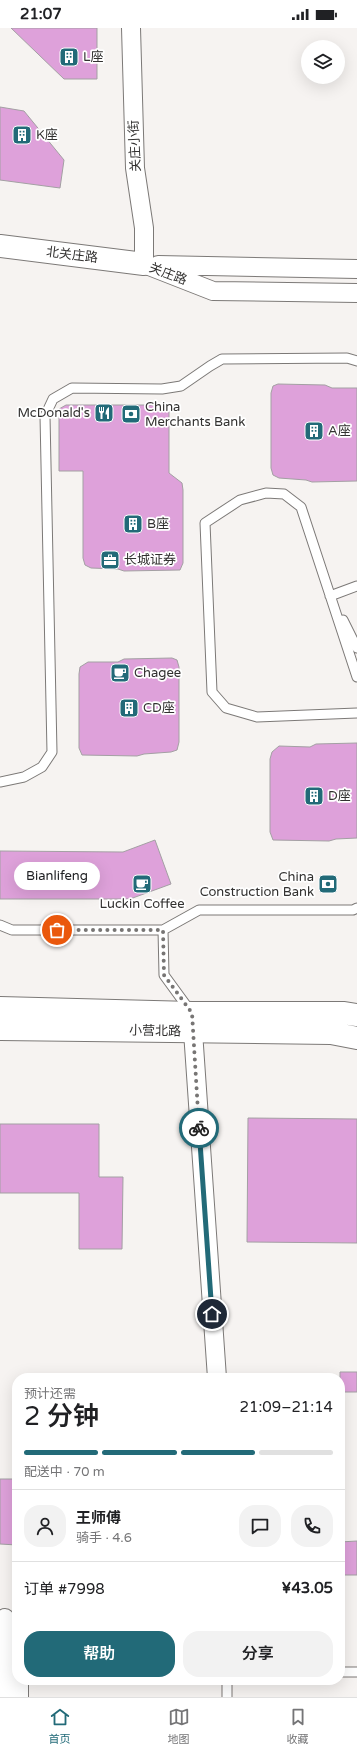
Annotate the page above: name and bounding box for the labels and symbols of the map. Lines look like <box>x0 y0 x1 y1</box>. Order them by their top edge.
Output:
building icon: L座 <box>58 46 80 68</box>
place label: L座 <box>83 49 104 65</box>
street label: 关庄小街 <box>126 120 144 172</box>
building icon: K座 <box>11 124 33 146</box>
place label: K座 <box>36 127 58 143</box>
street label: 北关庄路 <box>45 244 99 266</box>
street label: 关庄路 <box>147 260 189 288</box>
place label: China Merchants Bank <box>145 399 245 430</box>
restaurant icon: McDonald's <box>93 402 115 424</box>
bank icon: China Merchants Bank <box>120 403 142 425</box>
place label: McDonald's <box>17 405 90 421</box>
building icon: A座 <box>303 420 325 442</box>
place label: A座 <box>328 423 351 439</box>
building icon: B座 <box>122 513 144 535</box>
place label: B座 <box>147 516 169 532</box>
office icon: 长城证券 <box>99 549 121 571</box>
place label: 长城证券 <box>124 552 176 568</box>
cafe icon: Chagee <box>109 662 131 684</box>
place label: Chagee <box>134 665 181 681</box>
building icon: CD座 <box>118 697 140 719</box>
place label: CD座 <box>143 700 175 716</box>
building icon: D座 <box>303 785 325 807</box>
place label: D座 <box>328 788 351 804</box>
callout: Bianlifeng <box>14 862 100 890</box>
place label: China Construction Bank <box>200 869 314 900</box>
cafe icon: Luckin Coffee <box>131 873 153 895</box>
bank icon: China Construction Bank <box>317 873 339 895</box>
place label: Luckin Coffee <box>99 896 185 912</box>
pin <box>40 913 74 947</box>
street label: 小营北路 <box>129 1023 181 1039</box>
courier <box>179 1108 219 1148</box>
pin <box>195 1297 229 1331</box>

